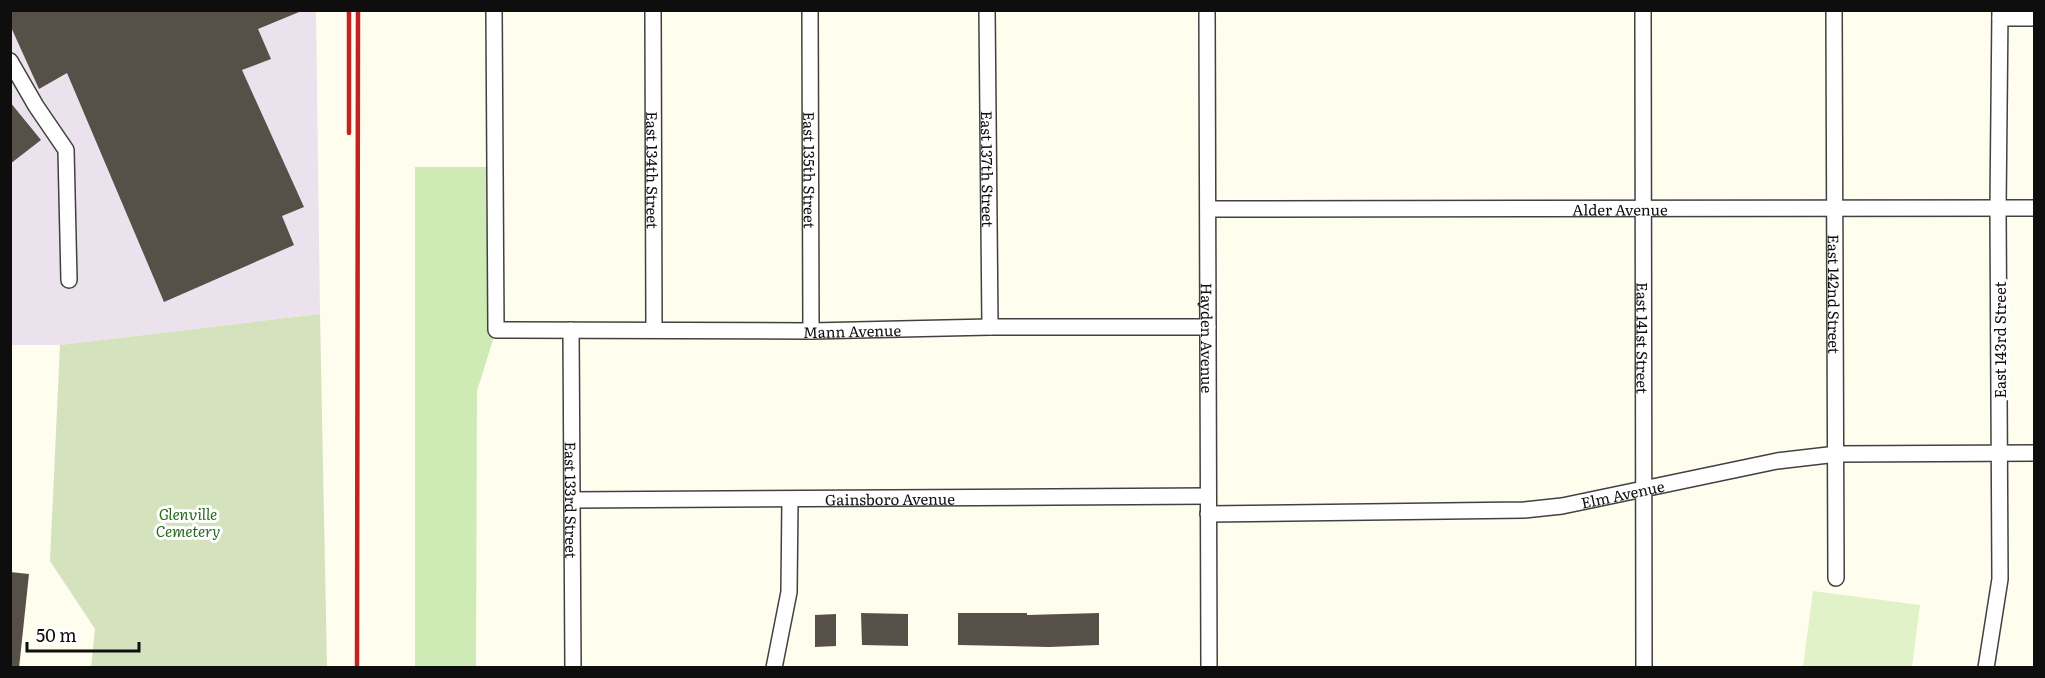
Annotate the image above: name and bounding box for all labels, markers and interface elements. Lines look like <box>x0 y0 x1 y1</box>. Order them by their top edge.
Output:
street label: East 134th Street <box>642 111 665 229</box>
street label: East 135th Street <box>799 111 822 229</box>
street label: East 137th Street <box>976 111 1001 227</box>
street label: Alder Avenue <box>1572 197 1668 220</box>
street label: East 142nd Street <box>1823 234 1847 354</box>
street label: East 143rd Street <box>1988 281 2011 399</box>
street label: East 141st Street <box>1632 282 1655 394</box>
street label: Hayden Avenue <box>1196 283 1220 394</box>
street label: Mann Avenue <box>803 317 902 343</box>
street label: East 133rd Street <box>560 441 584 559</box>
street label: Elm Avenue <box>1579 473 1666 513</box>
street label: Gainsboro Avenue <box>825 486 955 510</box>
park label: Glenville Cemetery <box>156 502 220 542</box>
scale bar <box>27 615 140 653</box>
text: 50 m <box>36 621 77 648</box>

